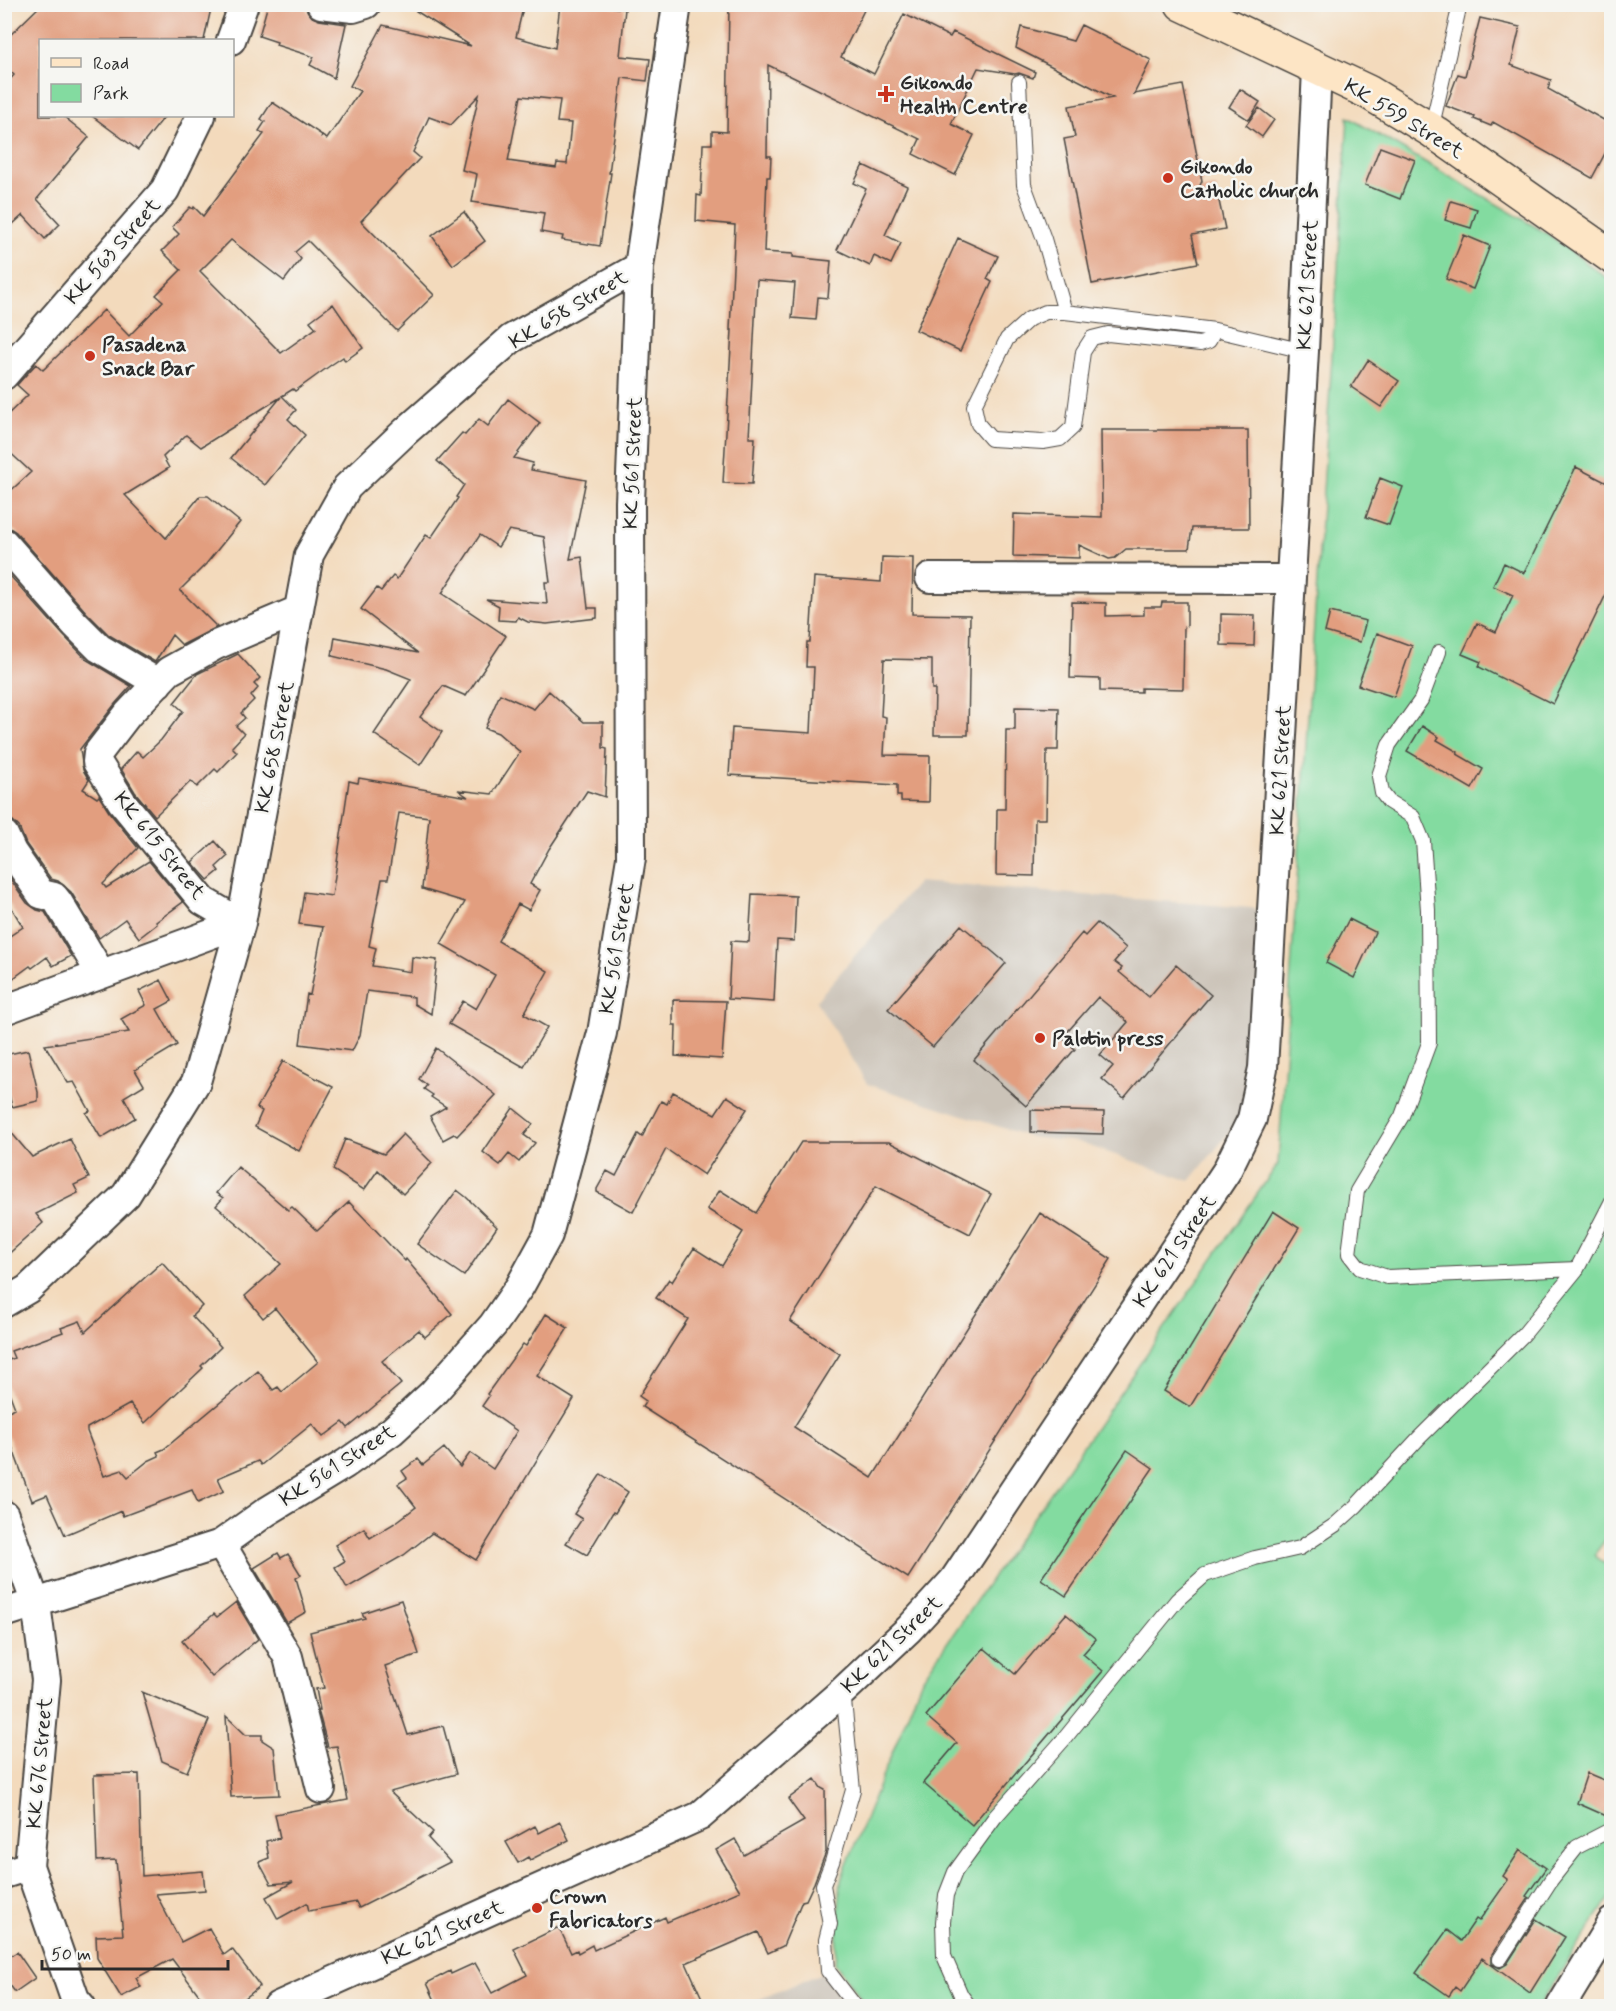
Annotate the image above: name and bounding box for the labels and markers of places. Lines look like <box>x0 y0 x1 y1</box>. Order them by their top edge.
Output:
place label: Gikondo Health Centre <box>900 69 1028 121</box>
marker: Gikondo Health Centre <box>877 85 895 103</box>
place label: Gikondo Catholic church <box>1180 153 1319 205</box>
marker: Gikondo Catholic church <box>1161 171 1175 185</box>
place label: Pasadena Snack Bar <box>102 331 195 383</box>
marker: Pasadena Snack Bar <box>83 349 97 363</box>
place label: Palotin press <box>1052 1025 1164 1053</box>
marker: Palotin press <box>1033 1031 1047 1045</box>
place label: Crown Fabricators <box>549 1883 653 1935</box>
marker: Crown Fabricators <box>530 1901 544 1915</box>

